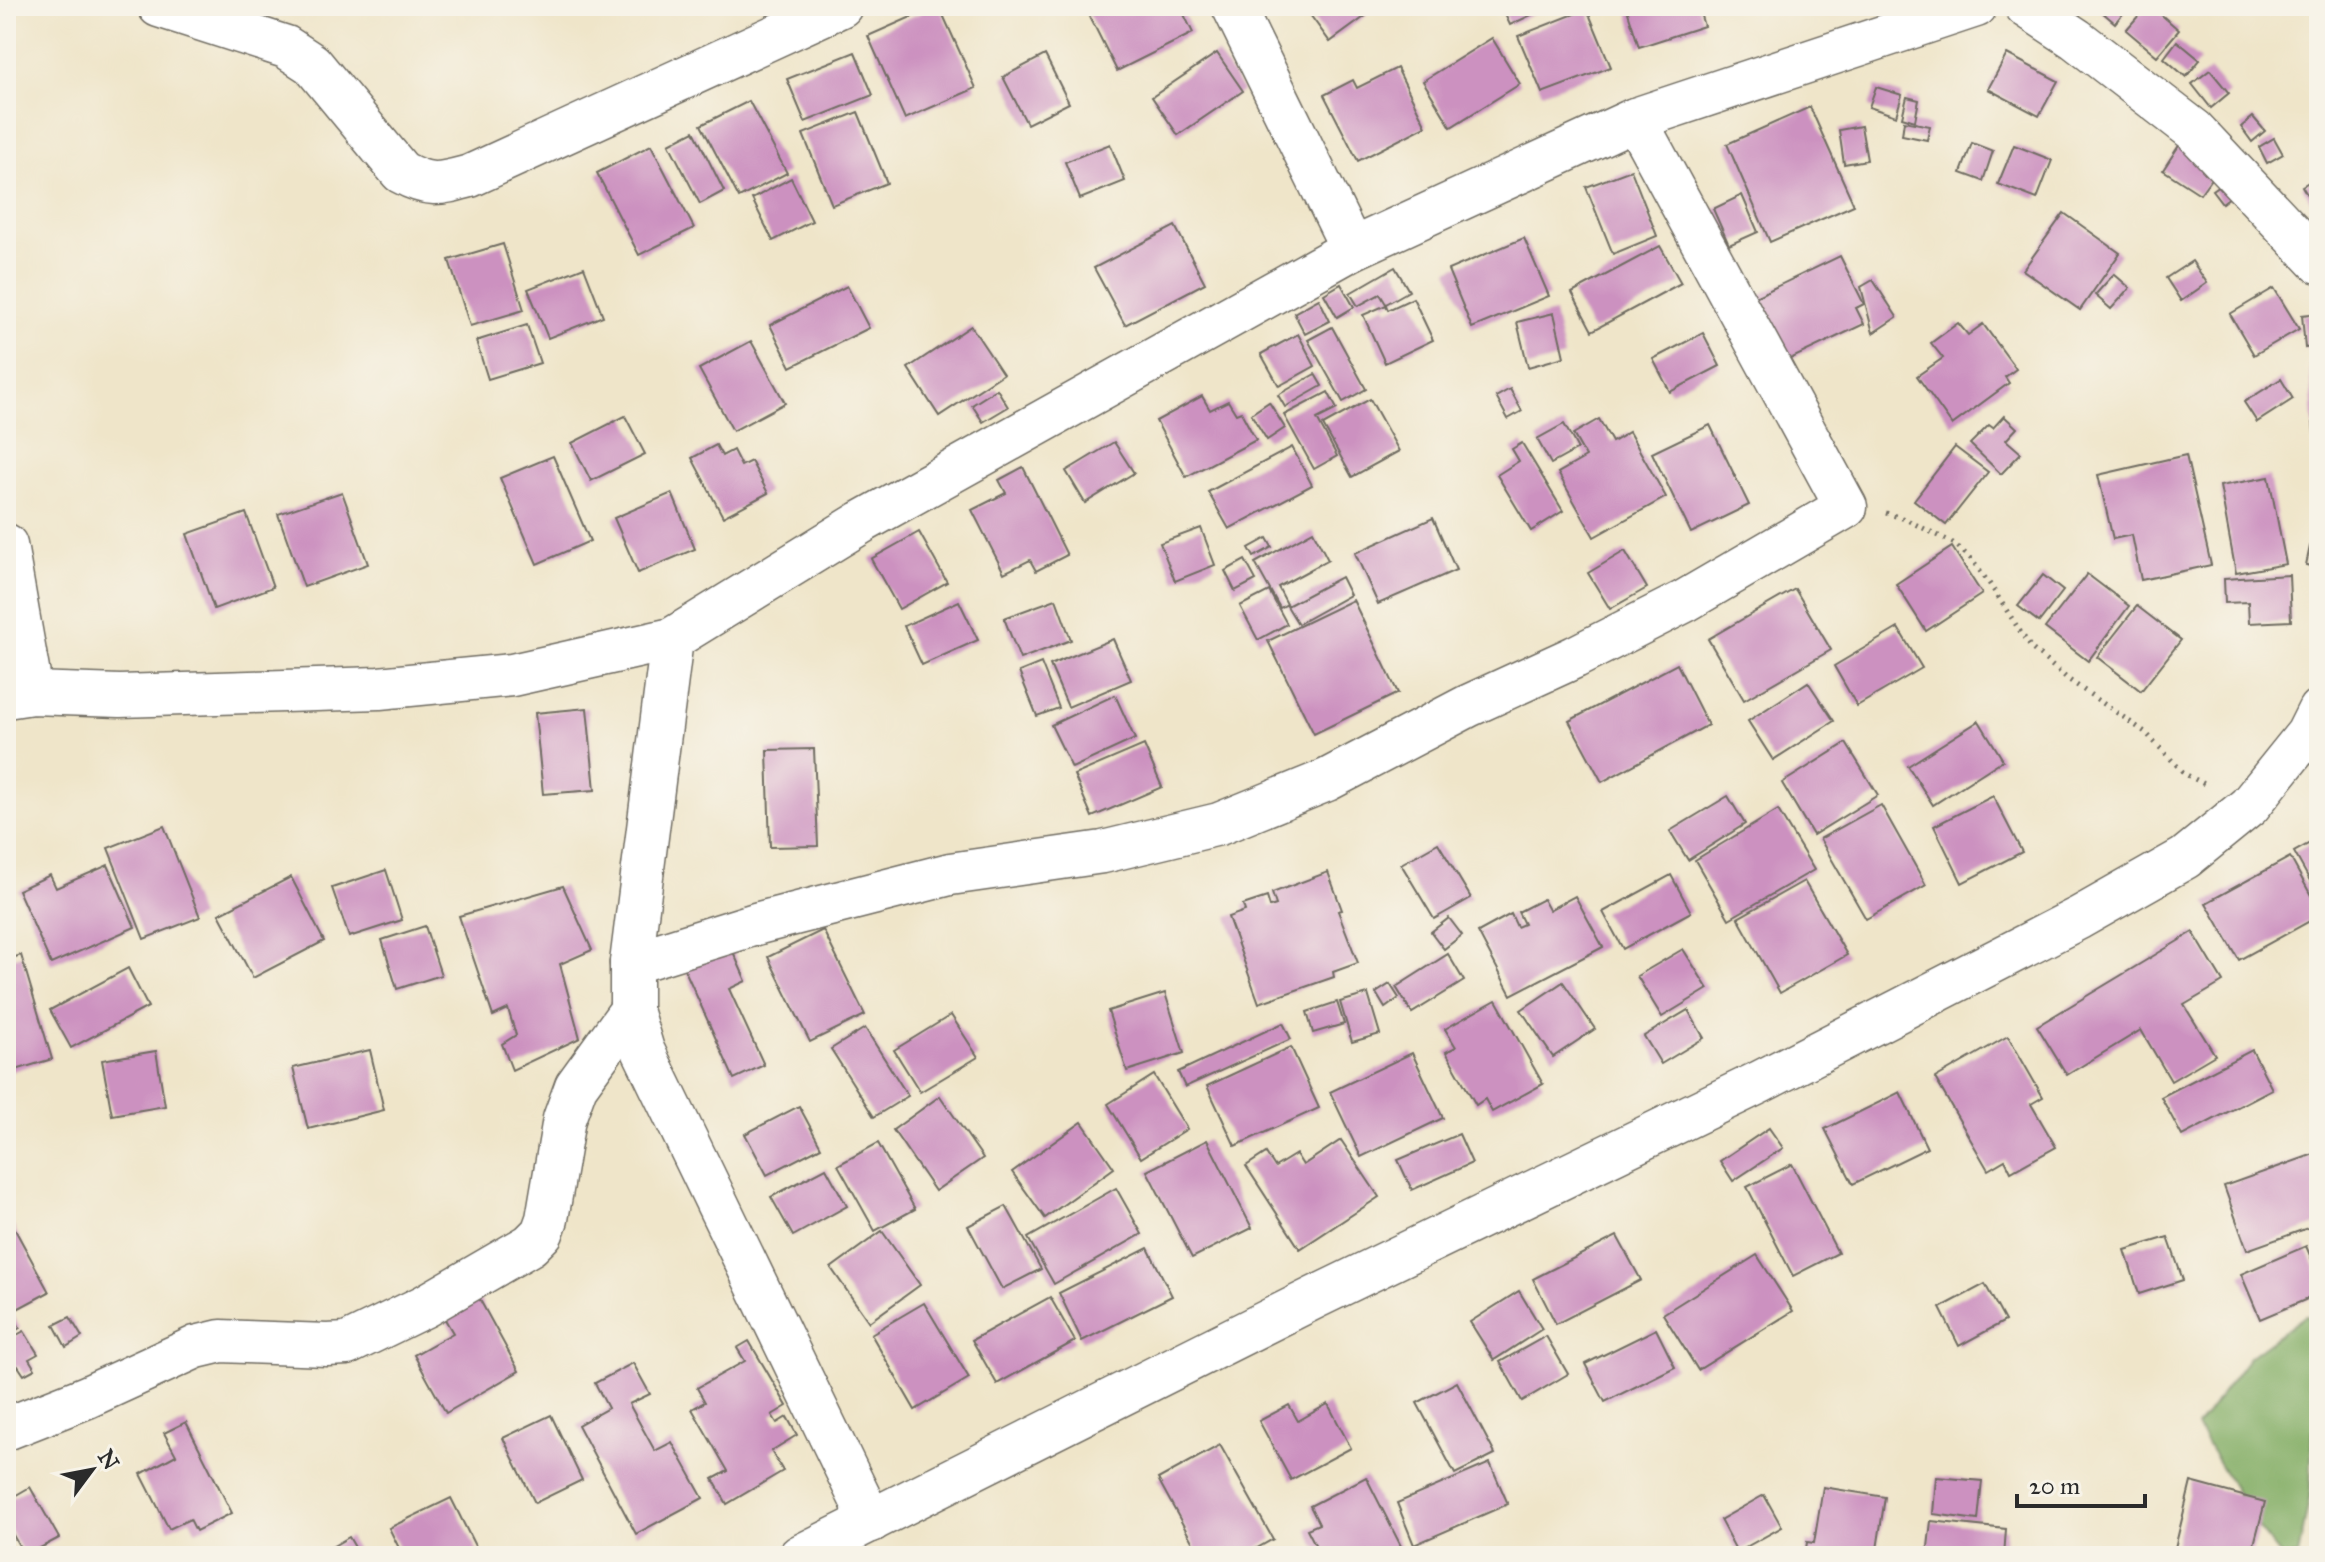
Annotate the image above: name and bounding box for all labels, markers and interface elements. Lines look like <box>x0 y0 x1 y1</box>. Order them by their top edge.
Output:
north arrow <box>52 1430 132 1510</box>
text: N <box>92 1445 125 1475</box>
scale bar <box>2017 1458 2145 1508</box>
text: 20 m <box>2029 1471 2080 1501</box>

